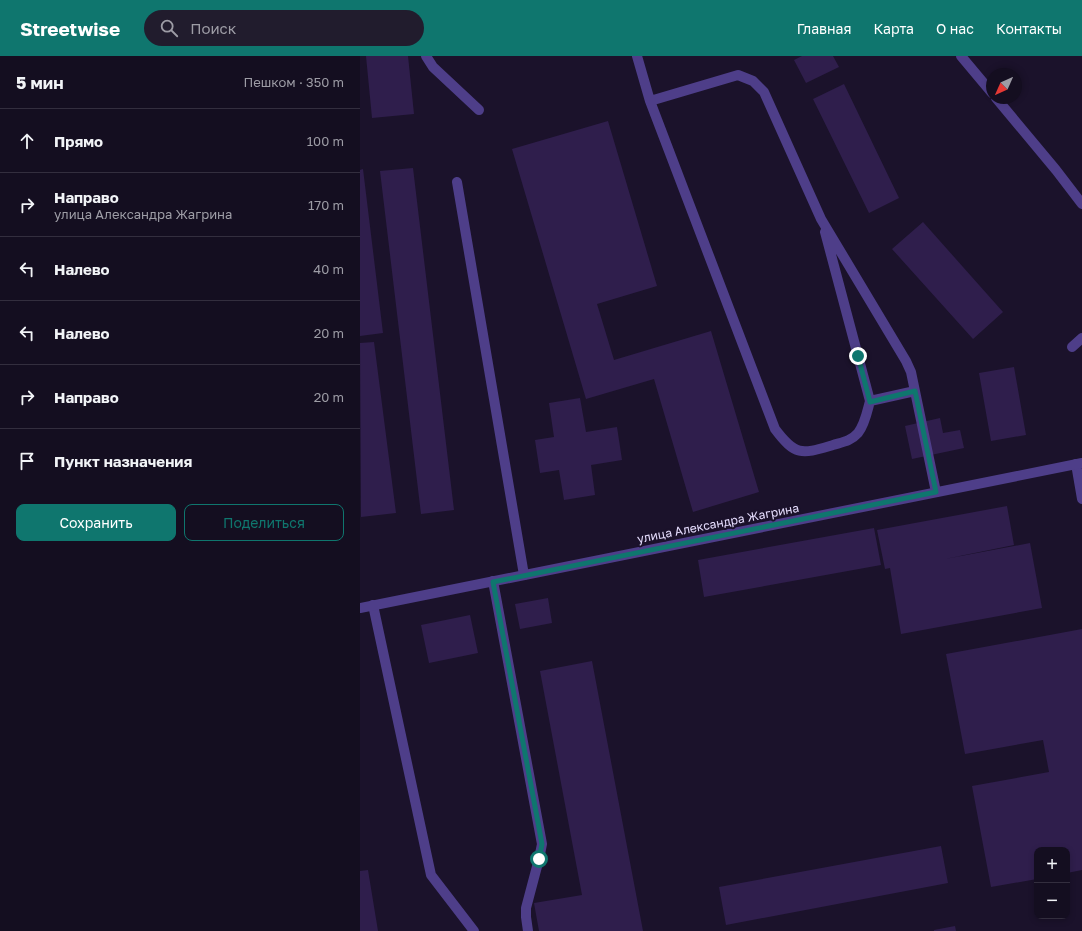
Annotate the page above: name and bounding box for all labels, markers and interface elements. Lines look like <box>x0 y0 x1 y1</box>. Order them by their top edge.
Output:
search box <box>144 10 424 46</box>
text: Streetwise <box>20 17 120 40</box>
icon: search <box>158 17 180 39</box>
text: Поиск <box>190 19 236 37</box>
text: Главная <box>797 20 851 37</box>
text: Карта <box>873 20 914 37</box>
text: О нас <box>936 20 974 37</box>
text: Контакты <box>996 20 1062 37</box>
north arrow <box>986 68 1022 104</box>
text: 5 мин <box>16 72 64 93</box>
text: Пешком · 350 m <box>243 74 344 90</box>
icon: ahead <box>16 130 38 152</box>
text: Прямо <box>54 132 103 150</box>
text: 100 m <box>307 133 344 149</box>
text: Направо <box>54 188 119 206</box>
icon: right <box>16 194 38 216</box>
text: 170 m <box>308 197 344 213</box>
text: улица Александра Жагрина <box>54 206 232 222</box>
icon: left <box>16 258 38 280</box>
text: Налево <box>54 260 110 278</box>
text: 40 m <box>313 261 344 277</box>
icon: left <box>16 322 38 344</box>
text: Налево <box>54 324 110 342</box>
text: 20 m <box>314 325 344 341</box>
route end <box>849 347 867 365</box>
icon: right <box>16 386 38 408</box>
text: Направо <box>54 388 119 406</box>
text: 20 m <box>314 389 344 405</box>
icon: arrive <box>16 450 38 472</box>
text: Пункт назначения <box>54 452 192 470</box>
street label: улица Александра Жагрина <box>636 500 800 546</box>
button: Сохранить <box>16 504 176 541</box>
button: Поделиться <box>184 504 344 541</box>
map controls <box>1034 847 1070 919</box>
button: + <box>1034 847 1070 883</box>
route start <box>530 850 548 868</box>
button: − <box>1034 883 1070 919</box>

